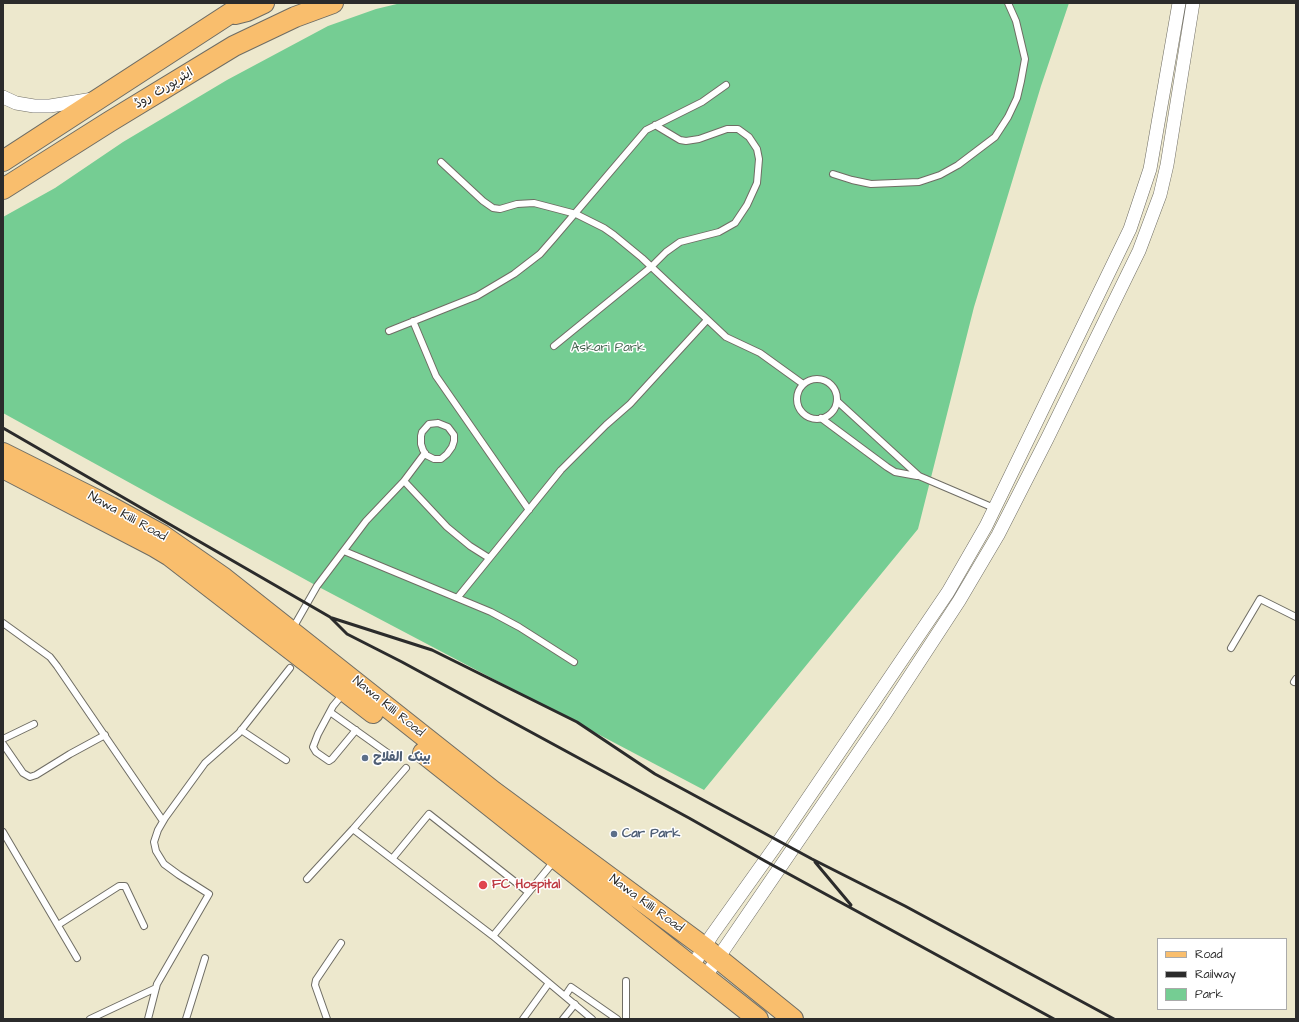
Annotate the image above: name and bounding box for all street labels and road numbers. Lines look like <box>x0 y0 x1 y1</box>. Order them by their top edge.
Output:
street label: ایئرپورٹ روڈ <box>132 65 196 113</box>
street label: Nawa Killi Road <box>85 489 169 545</box>
street label: Nawa Killi Road <box>349 673 427 741</box>
street label: Nawa Killi Road <box>606 872 686 936</box>

